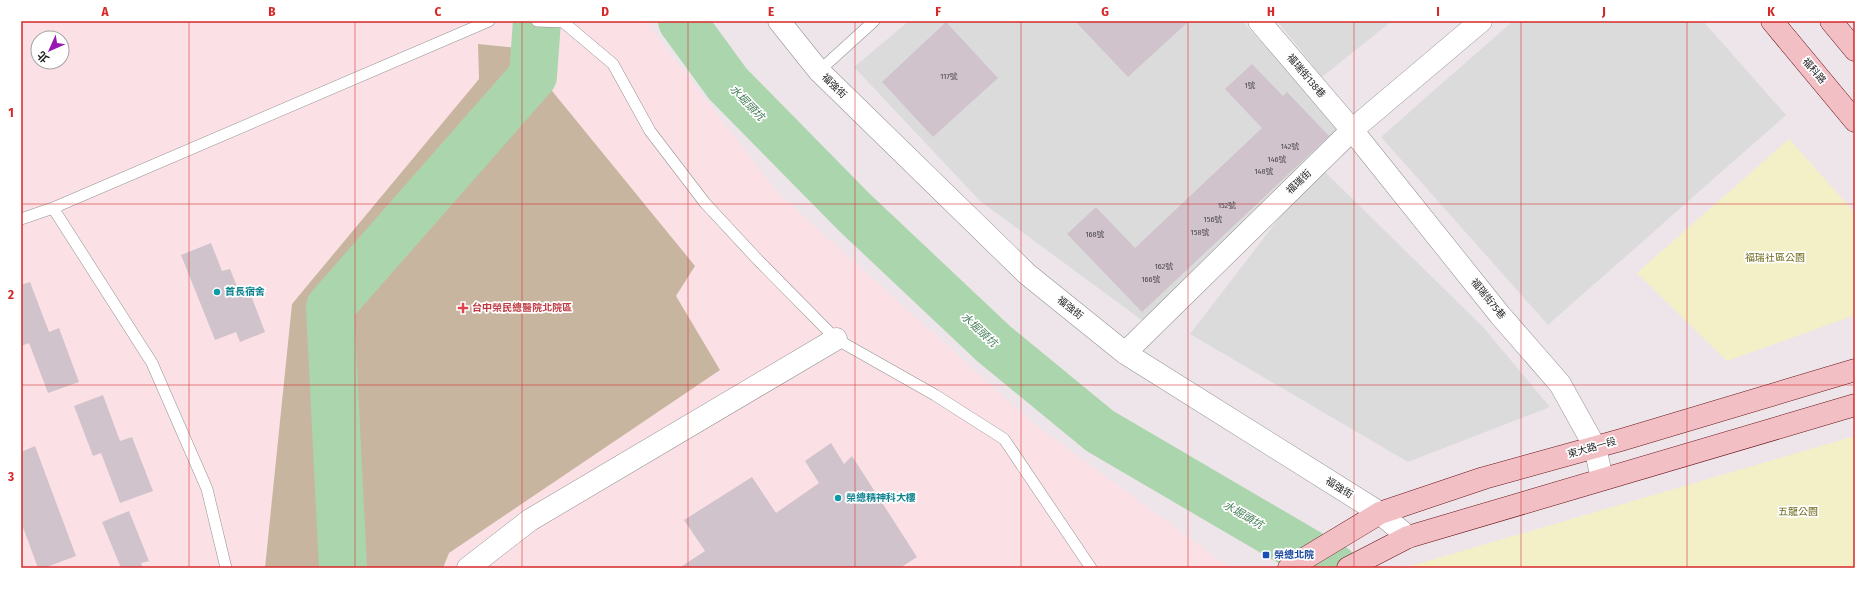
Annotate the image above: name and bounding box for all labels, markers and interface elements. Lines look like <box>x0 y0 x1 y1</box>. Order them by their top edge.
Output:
text: A <box>100 4 109 19</box>
text: B <box>268 4 276 19</box>
text: C <box>435 4 442 19</box>
text: D <box>601 4 609 19</box>
text: E <box>768 4 774 19</box>
text: F <box>935 4 941 19</box>
text: G <box>1101 4 1109 19</box>
text: H <box>1267 4 1275 19</box>
text: I <box>1436 4 1440 19</box>
text: J <box>1601 4 1606 19</box>
text: K <box>1767 4 1775 19</box>
north arrow <box>30 30 70 70</box>
text: 北 <box>35 48 52 65</box>
street label: 福瑞街138巷 <box>1284 52 1328 100</box>
street label: 福科路 <box>1800 56 1828 86</box>
street label: 福強街 <box>819 71 849 101</box>
house number: 117號 <box>940 72 958 81</box>
house number: 1號 <box>1244 81 1256 90</box>
water label: 水堀頭坑 <box>727 83 768 125</box>
text: 1 <box>8 105 14 120</box>
house number: 142號 <box>1281 142 1299 151</box>
house number: 146號 <box>1268 155 1286 164</box>
house number: 148號 <box>1255 167 1274 176</box>
street label: 福瑞街 <box>1284 167 1314 197</box>
house number: 152號 <box>1218 201 1236 210</box>
house number: 156號 <box>1204 215 1222 224</box>
house number: 158號 <box>1191 228 1209 237</box>
house number: 168號 <box>1085 230 1105 239</box>
park label: 福瑞社區公園 <box>1745 252 1805 264</box>
house number: 162號 <box>1155 262 1173 271</box>
house number: 166號 <box>1141 275 1161 284</box>
street label: 福瑞街75巷 <box>1468 276 1508 322</box>
place label: 首長宿舍 <box>225 286 265 298</box>
text: 2 <box>7 287 14 302</box>
marker: 首長宿舍 <box>212 287 222 297</box>
street label: 福強街 <box>1055 294 1085 322</box>
marker: 台中榮民總醫院北院區 <box>457 302 469 314</box>
place label: 台中榮民總醫院北院區 <box>472 302 572 314</box>
water label: 水堀頭坑 <box>958 310 1001 351</box>
street label: 東大路一段 <box>1566 435 1618 461</box>
text: 3 <box>7 469 14 484</box>
street label: 福強街 <box>1323 475 1355 501</box>
place label: 榮總精神科大樓 <box>846 492 916 504</box>
marker: 榮總精神科大樓 <box>833 493 843 503</box>
water label: 水堀頭坑 <box>1221 498 1267 533</box>
park label: 五龍公園 <box>1778 506 1818 518</box>
place label: 榮總北院 <box>1274 549 1314 561</box>
marker: 榮總北院 <box>1261 550 1271 560</box>

